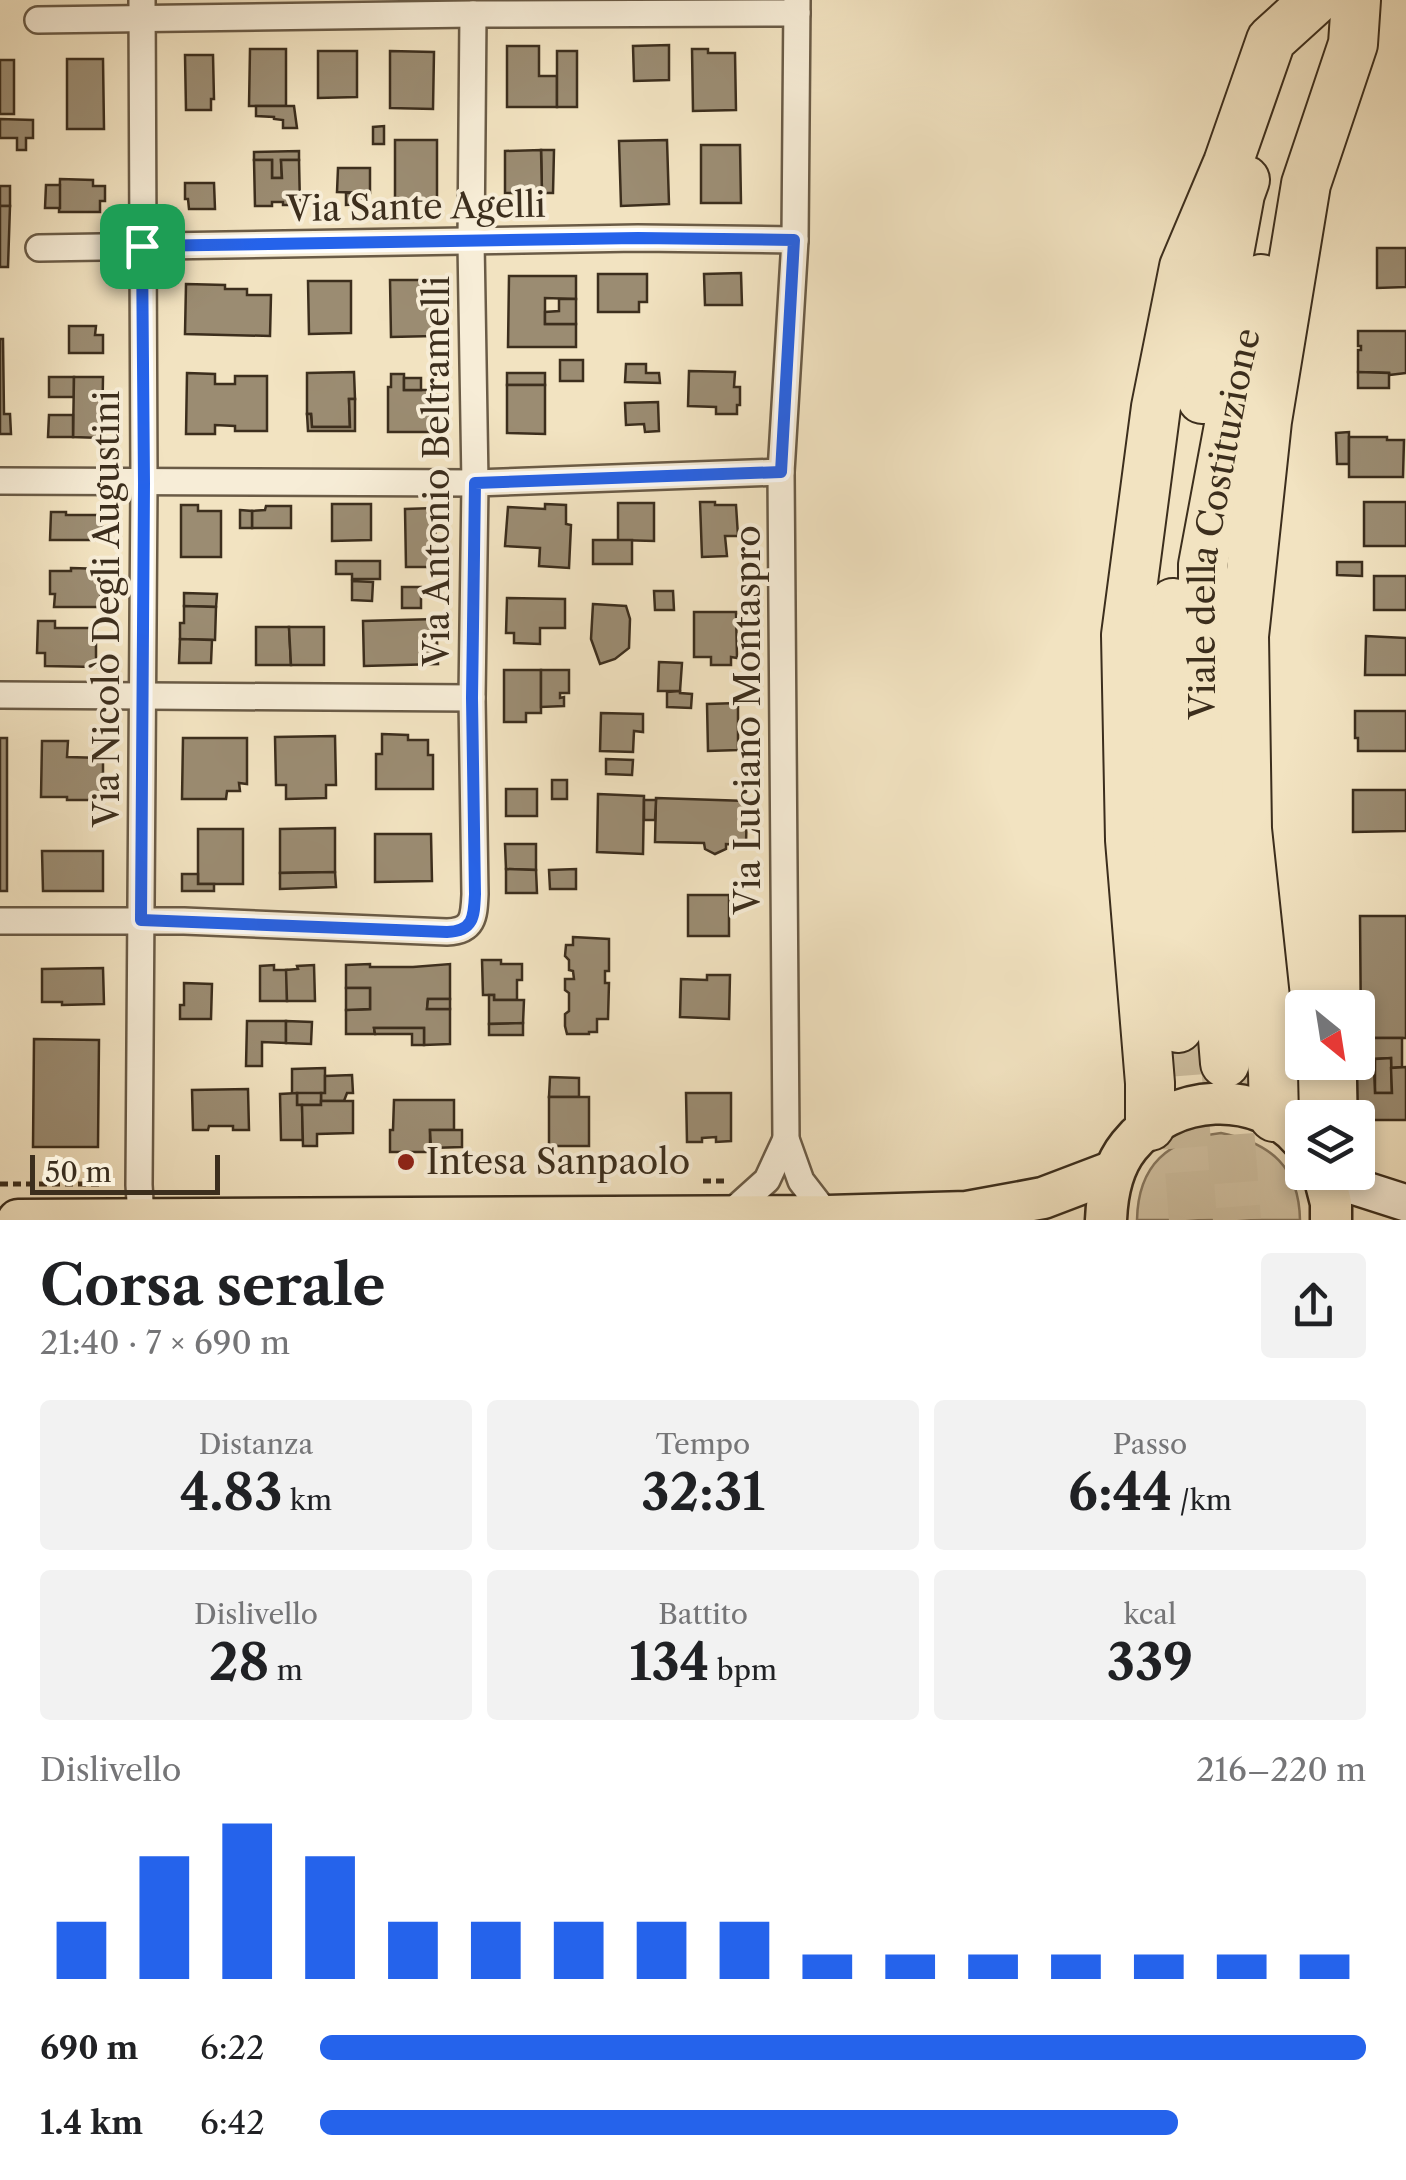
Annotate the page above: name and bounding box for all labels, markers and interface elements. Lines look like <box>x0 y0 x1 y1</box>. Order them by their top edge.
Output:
street label: Via Sante Agelli <box>285 183 546 230</box>
pin <box>100 204 185 289</box>
icon: arrive <box>115 219 170 274</box>
street label: Via Antonio Beltramelli <box>415 276 458 667</box>
street label: Viale della Costituzione <box>1181 324 1269 720</box>
street label: Via Nicolò Degli Augustini <box>85 391 128 828</box>
street label: Via Luciano Montaspro <box>726 525 769 916</box>
north arrow <box>1285 990 1375 1080</box>
map controls <box>1285 990 1375 1190</box>
button: layers <box>1285 1100 1375 1190</box>
place label: Intesa Sanpaolo <box>426 1140 690 1183</box>
scale bar <box>30 1150 220 1194</box>
marker: Intesa Sanpaolo <box>395 1151 417 1173</box>
text: 50 m <box>45 1155 112 1189</box>
text: Corsa serale <box>40 1252 385 1319</box>
button: share <box>1261 1253 1366 1358</box>
text: 21:40 · 7 × 690 m <box>40 1323 290 1362</box>
text: Distanza <box>199 1427 313 1461</box>
text: Tempo <box>656 1427 750 1461</box>
text: Passo <box>1113 1427 1187 1461</box>
text: 4.83 <box>180 1461 282 1523</box>
text: 32:31 <box>641 1461 765 1523</box>
text: 6:44 <box>1068 1461 1172 1523</box>
text: km <box>282 1483 332 1517</box>
text: /km <box>1172 1483 1232 1517</box>
text: Dislivello <box>194 1597 318 1631</box>
text: Battito <box>658 1597 748 1631</box>
text: kcal <box>1124 1597 1176 1631</box>
text: 28 <box>209 1631 269 1693</box>
text: 134 <box>629 1631 709 1693</box>
text: 339 <box>1107 1631 1193 1693</box>
text: m <box>269 1653 303 1687</box>
text: bpm <box>709 1653 777 1687</box>
text: Dislivello <box>40 1750 182 1789</box>
text: 216–220 m <box>1196 1750 1366 1789</box>
text: 690 m <box>40 2028 139 2067</box>
text: 6:22 <box>200 2028 265 2067</box>
text: 1.4 km <box>40 2103 143 2142</box>
text: 6:42 <box>200 2103 265 2142</box>

